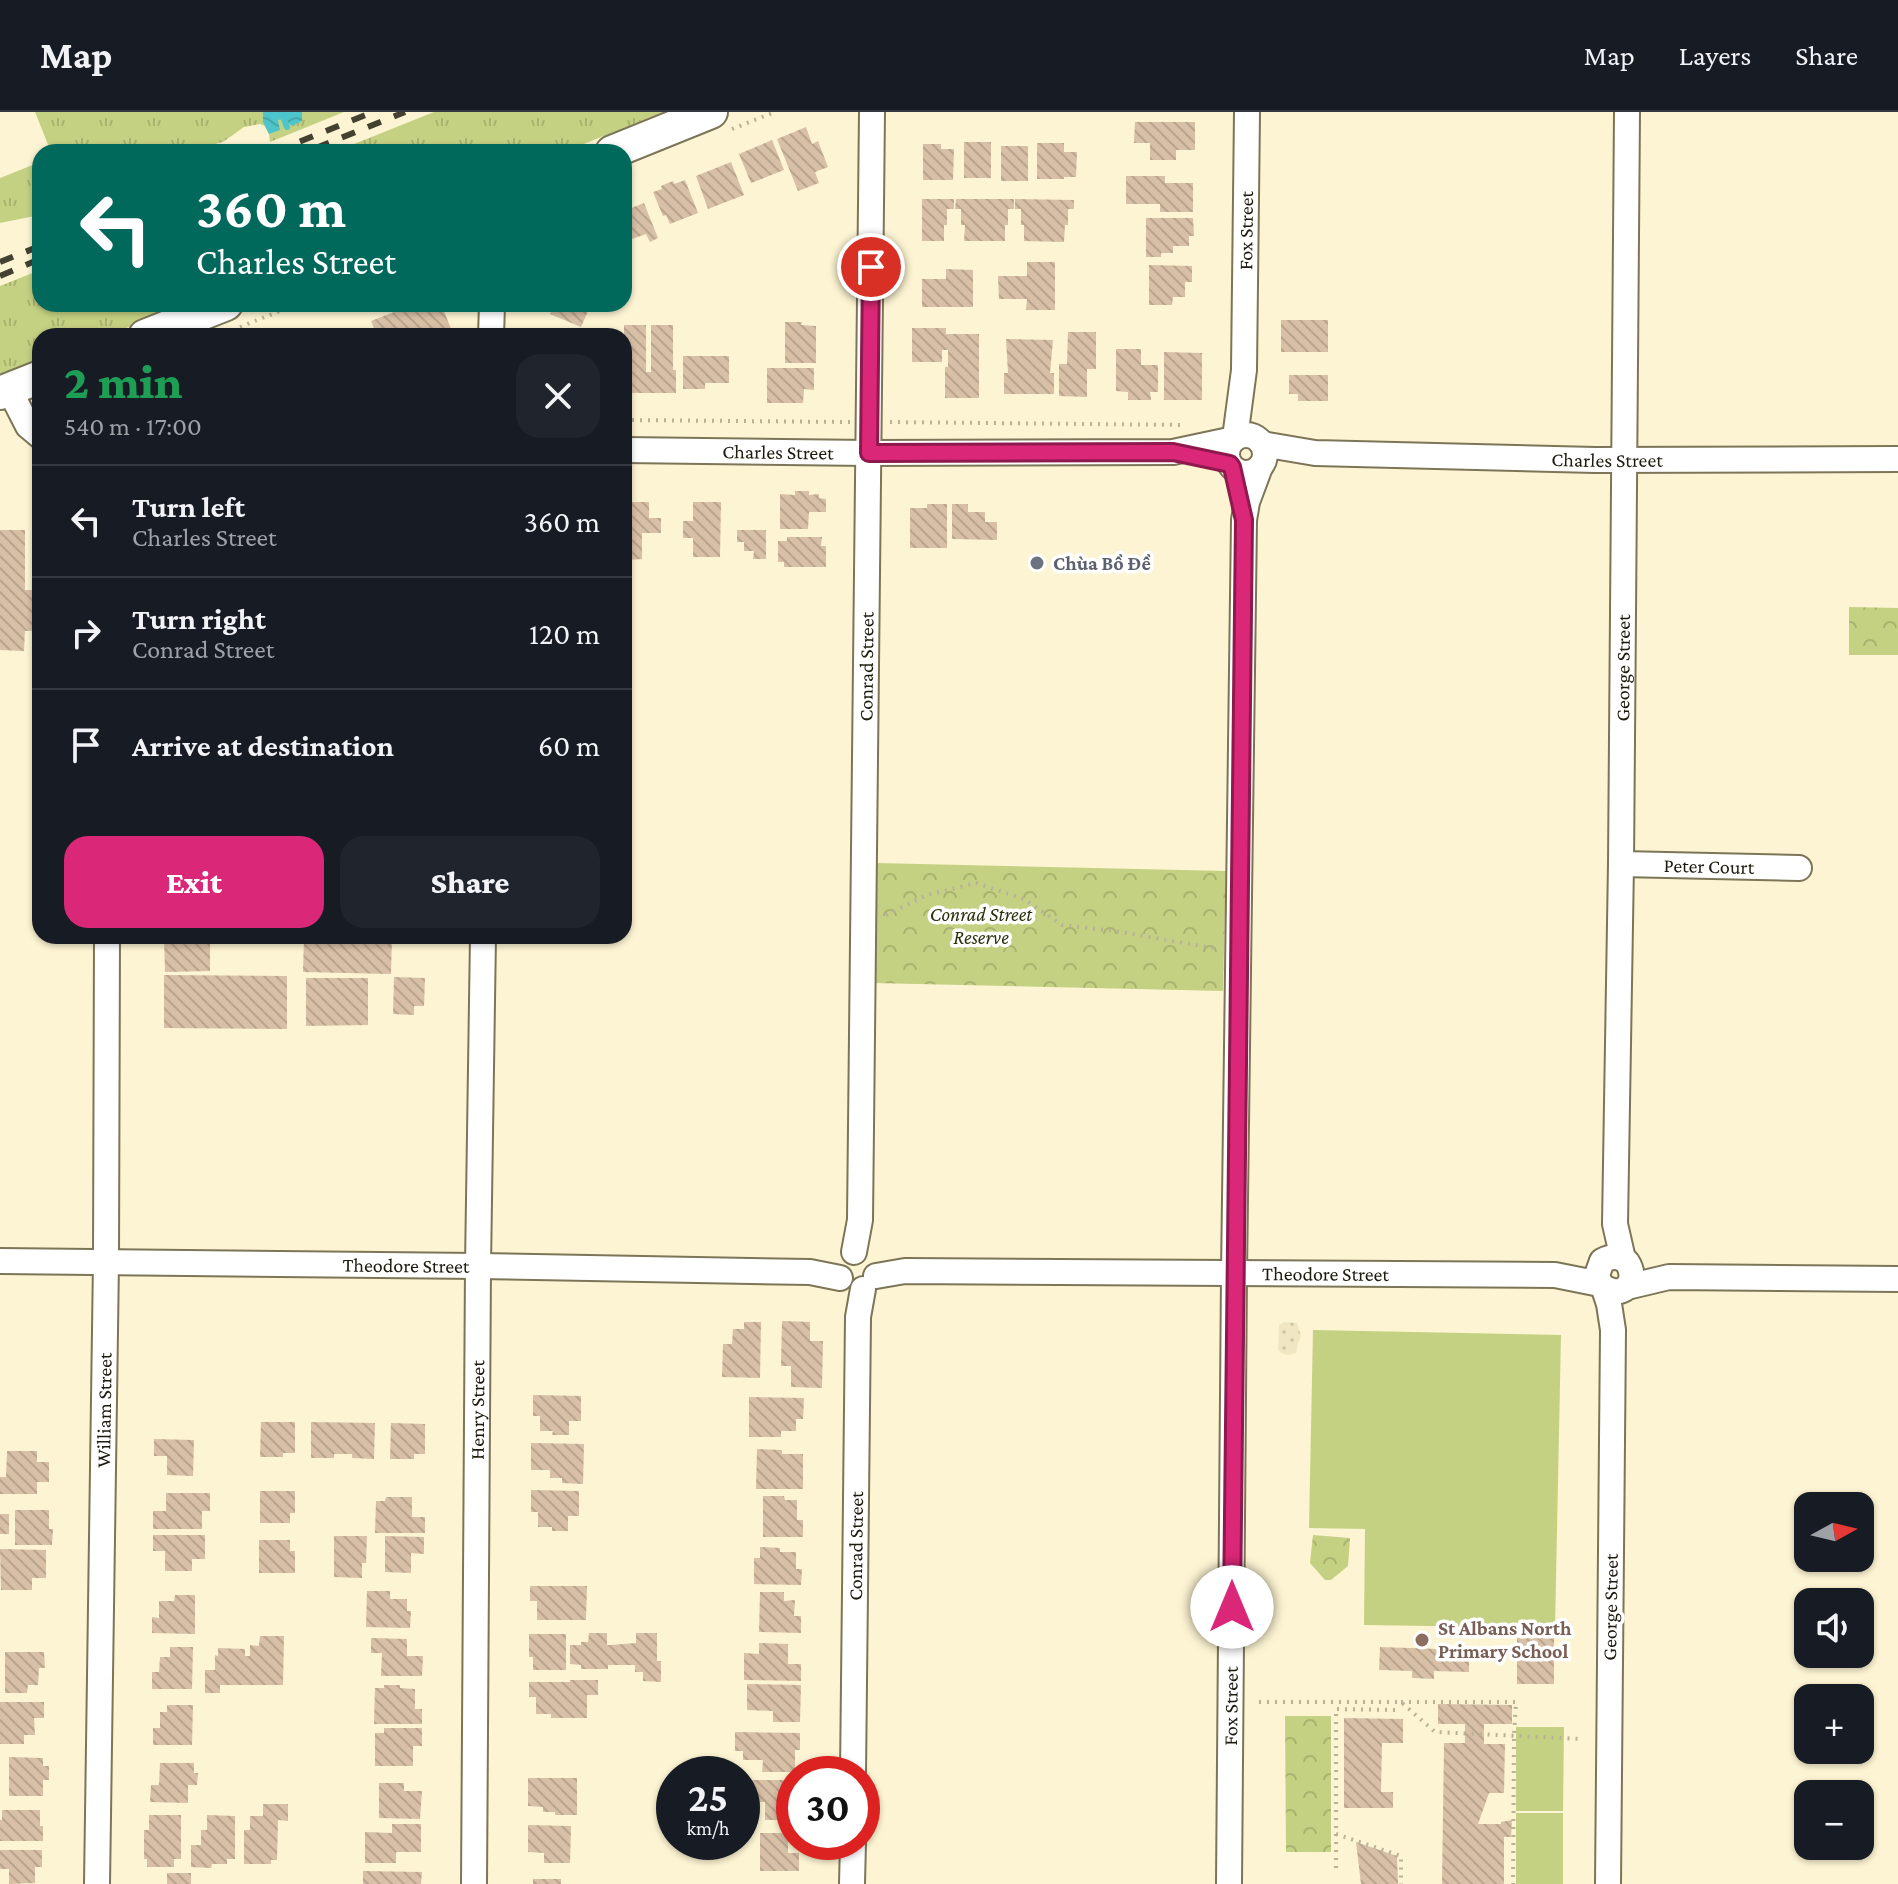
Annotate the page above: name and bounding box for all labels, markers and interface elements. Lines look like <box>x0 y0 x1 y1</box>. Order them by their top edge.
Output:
text: Map <box>40 34 113 76</box>
text: Map <box>1584 40 1635 71</box>
text: Layers <box>1679 40 1751 71</box>
text: Share <box>1795 40 1858 71</box>
icon: left <box>64 176 168 280</box>
text: 360 m <box>196 177 346 239</box>
street label: Fox Street <box>1234 191 1257 270</box>
pin <box>837 233 905 301</box>
text: Charles Street <box>196 242 396 282</box>
icon: arrive <box>849 245 893 289</box>
button: close <box>516 354 600 438</box>
text: 2 min <box>64 355 183 408</box>
text: 540 m · 17:00 <box>64 412 202 441</box>
street label: Charles Street <box>722 440 834 464</box>
street label: Charles Street <box>1551 448 1663 471</box>
text: Turn left <box>132 490 245 523</box>
icon: left <box>64 499 108 543</box>
text: 360 m <box>524 505 600 538</box>
text: Charles Street <box>132 523 277 552</box>
place label: Chùa Bồ Đề <box>1053 552 1151 574</box>
marker: Chùa Bồ Đề <box>1028 554 1046 572</box>
text: Turn right <box>132 602 266 635</box>
icon: right <box>64 611 108 655</box>
street label: Conrad Street <box>854 611 878 721</box>
street label: George Street <box>1611 614 1635 722</box>
text: 120 m <box>529 617 600 650</box>
text: Conrad Street <box>132 635 274 664</box>
icon: arrive <box>64 723 108 767</box>
text: Arrive at destination <box>132 729 394 762</box>
text: 60 m <box>538 729 600 762</box>
button: Exit <box>64 836 324 928</box>
button: Share <box>340 836 600 928</box>
street label: Peter Court <box>1663 854 1755 878</box>
park label: Conrad Street Reserve <box>930 903 1033 948</box>
street label: Theodore Street <box>342 1254 470 1277</box>
street label: Theodore Street <box>1262 1262 1389 1285</box>
street label: William Street <box>92 1352 116 1468</box>
street label: Henry Street <box>466 1360 489 1460</box>
street label: Conrad Street <box>844 1491 867 1601</box>
north arrow <box>1794 1492 1874 1572</box>
map controls <box>1794 1492 1874 1860</box>
street label: George Street <box>1598 1553 1623 1661</box>
position arrow <box>1190 1565 1274 1649</box>
button: sound <box>1794 1588 1874 1668</box>
place label: St Albans North Primary School <box>1438 1617 1572 1662</box>
marker: St Albans North Primary School <box>1413 1631 1431 1649</box>
street label: Fox Street <box>1219 1666 1242 1746</box>
button: + <box>1794 1684 1874 1764</box>
speed limit sign: 30 <box>776 1756 880 1860</box>
text: 25 <box>688 1775 728 1820</box>
button: − <box>1794 1780 1874 1860</box>
text: km/h <box>686 1817 730 1839</box>

